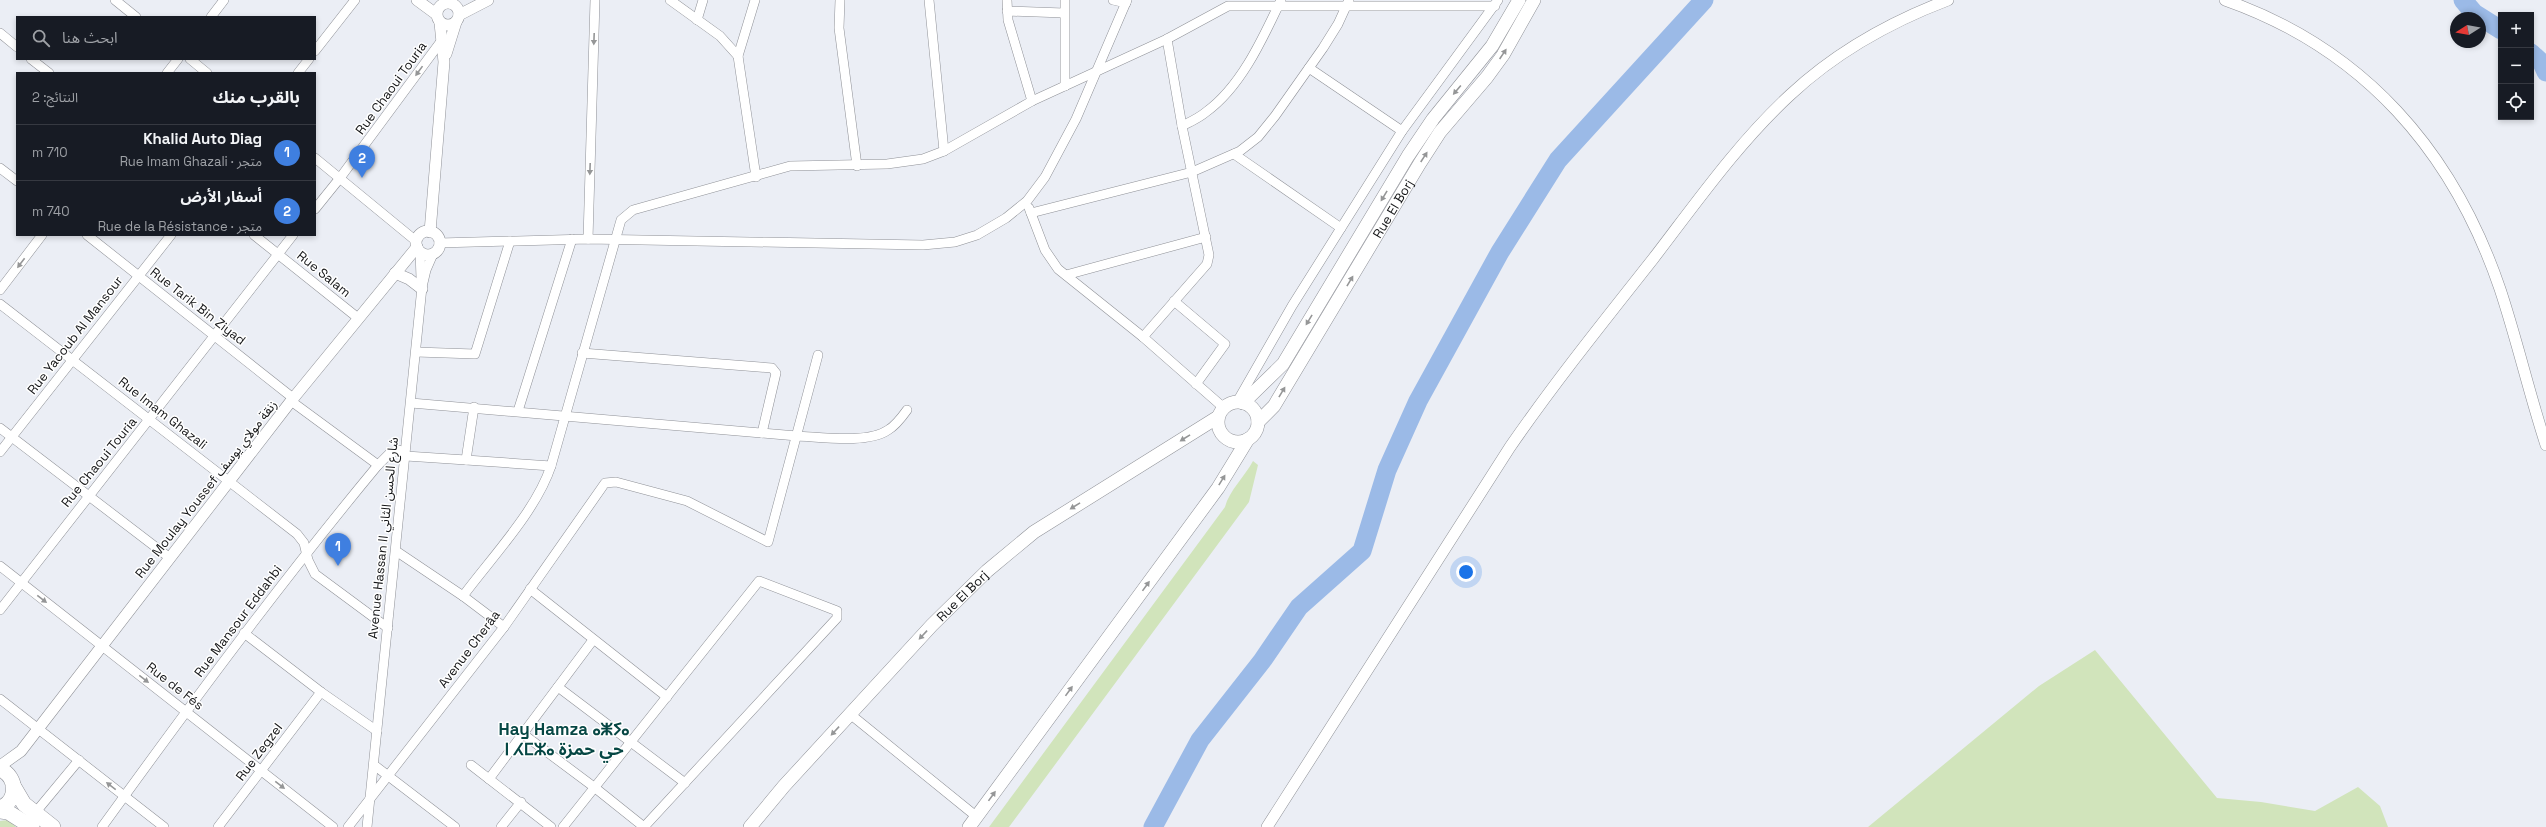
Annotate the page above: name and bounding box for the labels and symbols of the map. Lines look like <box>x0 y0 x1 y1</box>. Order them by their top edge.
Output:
north arrow <box>2450 12 2486 48</box>
one-way arrow <box>591 33 597 46</box>
street label: Rue Chaoui Touria <box>352 38 431 138</box>
one-way arrow <box>1499 49 1507 60</box>
one-way arrow <box>415 66 423 77</box>
one-way arrow <box>1453 84 1462 95</box>
pin: 2 <box>349 145 375 178</box>
one-way arrow <box>1420 152 1428 162</box>
one-way arrow <box>587 163 593 176</box>
street label: Rue El Borj <box>1368 176 1417 241</box>
one-way arrow <box>1380 190 1387 202</box>
street label: Rue Salam <box>294 247 354 301</box>
one-way arrow <box>17 257 25 268</box>
street label: Rue Tarik Bin Ziyad <box>147 263 249 349</box>
street label: Rue Yacoub Al Mansour <box>23 272 127 398</box>
one-way arrow <box>1346 275 1353 287</box>
one-way arrow <box>1306 314 1313 326</box>
street label: Rue Imam Ghazali <box>115 373 211 453</box>
one-way arrow <box>1279 386 1286 398</box>
street label: Rue Moulay Youssef زنقة مولاي يوسف <box>131 397 282 583</box>
street label: Rue Chaoui Touria <box>58 413 141 510</box>
one-way arrow <box>1180 434 1190 442</box>
street label: Avenue Hassan II شارع الحسن الثاني <box>364 436 404 640</box>
one-way arrow <box>1219 475 1226 486</box>
one-way arrow <box>1069 503 1081 510</box>
pin: 1 <box>325 533 351 566</box>
street label: Rue Mansour Eddahbi <box>190 562 286 680</box>
your location <box>1456 562 1476 582</box>
street label: Rue El Borj <box>933 566 991 625</box>
one-way arrow <box>1142 580 1150 591</box>
one-way arrow <box>36 594 47 603</box>
street label: Avenue Cherâa <box>434 606 504 691</box>
one-way arrow <box>918 630 927 640</box>
street label: Rue de Fés <box>143 658 207 714</box>
one-way arrow <box>139 675 150 683</box>
one-way arrow <box>1065 685 1073 696</box>
district label: Hay Hamza ⴰⵥⵢⴰ ⵏ ⵃⵎⵣⴰ حي حمزة <box>499 718 629 763</box>
street label: Rue Zegzel <box>232 720 286 784</box>
one-way arrow <box>830 726 839 736</box>
one-way arrow <box>274 781 285 789</box>
one-way arrow <box>106 782 116 790</box>
one-way arrow <box>988 790 997 801</box>

